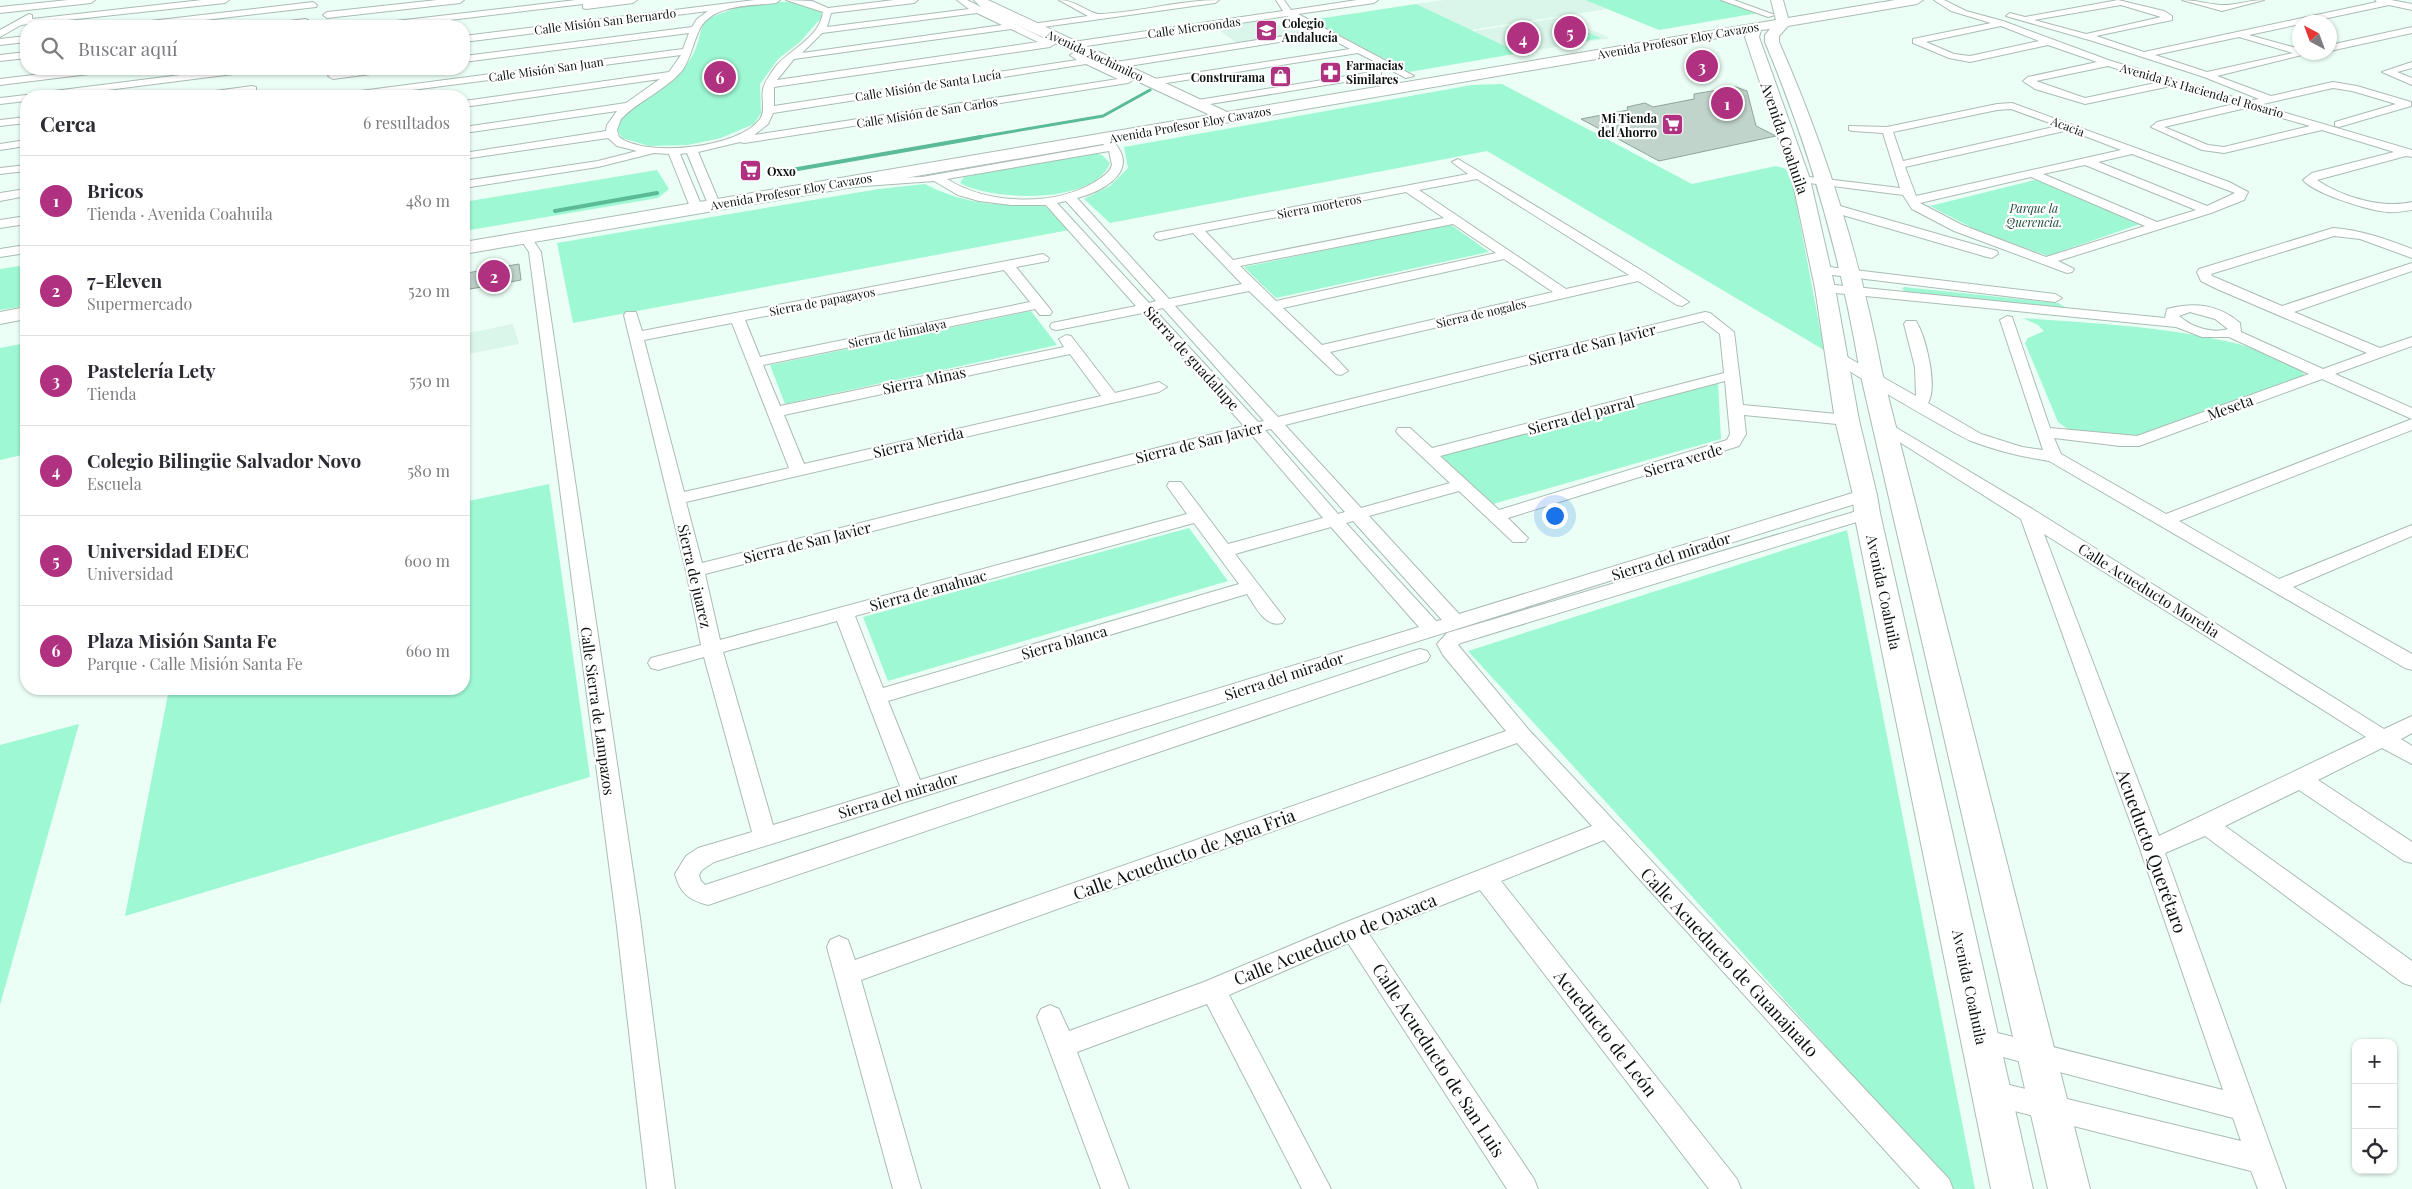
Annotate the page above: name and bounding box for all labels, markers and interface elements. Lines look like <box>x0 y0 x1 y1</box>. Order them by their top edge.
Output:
street label: Calle Misión San Bernardo <box>533 4 677 38</box>
street label: Calle Microondas <box>1147 13 1241 41</box>
pin: 5 <box>1554 13 1586 51</box>
place label: Colegio Andalucía <box>1281 15 1339 45</box>
north arrow <box>2292 15 2337 60</box>
school or university icon: Colegio Andalucía <box>1254 18 1278 42</box>
street label: Avenida Profesor Eloy Cavazos <box>1595 18 1760 62</box>
pin: 4 <box>1507 19 1539 57</box>
search box <box>20 20 470 75</box>
street label: Avenida Xochimilco <box>1043 25 1147 85</box>
icon: search <box>38 34 66 62</box>
text: Buscar aquí <box>78 35 178 61</box>
pin: 3 <box>1686 47 1718 85</box>
street label: Calle Misión San Juan <box>487 53 605 85</box>
place label: Farmacias Similares <box>1346 57 1404 87</box>
pin: 6 <box>704 58 736 96</box>
street label: Avenida Ex Hacienda el Rosario <box>2117 59 2286 121</box>
pharmacy icon: Farmacias Similares <box>1318 60 1342 84</box>
shop icon: Construrama <box>1269 65 1293 89</box>
street label: Calle Misión de Santa Lucía <box>854 66 1002 104</box>
place label: Construrama <box>1191 69 1266 85</box>
street label: Avenida Coahuila <box>1756 78 1814 197</box>
pin: 1 <box>1711 84 1743 122</box>
street label: Calle Misión de San Carlos <box>855 93 999 131</box>
street label: Avenida Profesor Eloy Cavazos <box>1107 102 1272 146</box>
text: Cerca <box>40 109 96 137</box>
place label: Mi Tienda del Ahorro <box>1598 110 1658 140</box>
text: 6 resultados <box>363 112 450 133</box>
street label: Acacia <box>2048 112 2087 140</box>
supermarket icon: Mi Tienda del Ahorro <box>1661 113 1685 137</box>
supermarket icon: Oxxo <box>739 159 763 183</box>
place label: Oxxo <box>767 163 796 179</box>
street label: Avenida Profesor Eloy Cavazos <box>708 169 873 213</box>
text: Bricos <box>87 177 144 203</box>
text: 1 <box>53 190 59 211</box>
text: 480 m <box>406 190 450 211</box>
street label: Sierra morteros <box>1276 190 1362 222</box>
park label: Parque la Querencia. <box>2005 200 2062 230</box>
text: Tienda · Avenida Coahuila <box>87 203 273 224</box>
pin: 2 <box>478 257 510 295</box>
text: 7-Eleven <box>87 267 162 293</box>
text: 2 <box>52 280 60 301</box>
text: 520 m <box>408 280 450 301</box>
street label: Sierra de papagayos <box>768 283 876 319</box>
text: Supermercado <box>87 293 192 314</box>
street label: Sierra de nogales <box>1434 295 1528 331</box>
street label: Sierra de guadalupe <box>1140 301 1244 415</box>
street label: Sierra de himalaya <box>847 315 947 351</box>
street label: Sierra de San Javier <box>1526 318 1658 370</box>
text: Pastelería Lety <box>87 357 216 383</box>
street label: Sierra Minas <box>880 361 968 399</box>
text: 3 <box>52 370 60 391</box>
text: 550 m <box>409 370 450 391</box>
text: Tienda <box>87 383 137 404</box>
street label: Meseta <box>2204 389 2256 425</box>
street label: Sierra del parral <box>1525 391 1637 439</box>
street label: Sierra de San Javier <box>1133 416 1265 468</box>
street label: Sierra Merida <box>871 422 966 462</box>
street label: Sierra verde <box>1641 439 1725 481</box>
text: Colegio Bilingüe Salvador Novo <box>87 447 361 473</box>
text: 4 <box>52 460 60 481</box>
text: 580 m <box>407 460 450 481</box>
text: Escuela <box>87 473 142 494</box>
your location <box>1542 503 1568 529</box>
street label: Sierra de San Javier <box>741 516 873 568</box>
street label: Sierra de juarez <box>673 522 717 630</box>
street label: Sierra del mirador <box>1609 527 1733 585</box>
street label: Avenida Coahuila <box>1862 532 1906 652</box>
text: Universidad EDEC <box>87 537 249 563</box>
street label: Calle Acueducto Morelia <box>2074 538 2224 642</box>
text: 5 <box>52 550 60 571</box>
text: 600 m <box>404 550 450 571</box>
text: Universidad <box>87 563 173 584</box>
street label: Sierra de anahuac <box>867 565 989 615</box>
street label: Sierra blanca <box>1019 620 1110 664</box>
street label: Calle Sierra de Lampazos <box>576 625 620 797</box>
text: Plaza Misión Santa Fe <box>87 627 277 653</box>
text: 6 <box>52 640 60 661</box>
text: 660 m <box>406 640 450 661</box>
street label: Sierra del mirador <box>1222 647 1346 705</box>
text: Parque · Calle Misión Santa Fe <box>87 653 303 674</box>
street label: Acueducto Querétaro <box>2111 765 2193 936</box>
street label: Sierra del mirador <box>836 767 961 823</box>
street label: Calle Acueducto de Agua Fria <box>1070 803 1299 905</box>
street label: Calle Acueducto de Guanajuato <box>1636 862 1824 1062</box>
street label: Calle Acueducto de Oaxaca <box>1230 887 1440 991</box>
street label: Avenida Coahuila <box>1948 927 1992 1047</box>
street label: Calle Acueducto de San Luis <box>1367 958 1511 1162</box>
street label: Acueducto de León <box>1548 964 1663 1101</box>
map controls <box>2352 1039 2397 1174</box>
button: + <box>2352 1039 2397 1084</box>
button: − <box>2352 1084 2397 1129</box>
button: locate <box>2352 1129 2397 1174</box>

